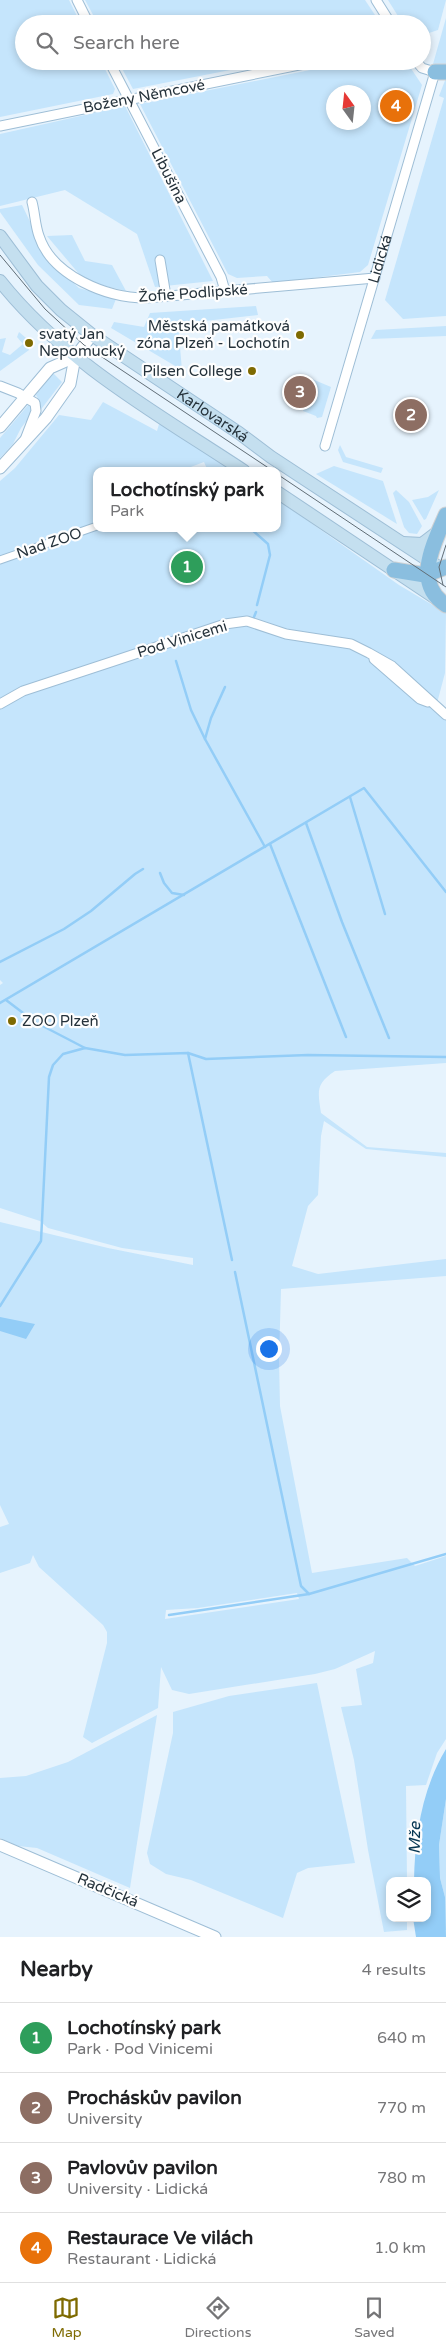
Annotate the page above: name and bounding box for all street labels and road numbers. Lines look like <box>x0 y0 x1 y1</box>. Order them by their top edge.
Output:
street label: Boženy Němcové <box>82 75 206 117</box>
street label: Libušina <box>147 145 191 207</box>
street label: Lidická <box>364 232 396 285</box>
street label: Žofie Podlipské <box>138 280 248 306</box>
street label: Karlovarská <box>173 385 252 446</box>
street label: Nad ZOO <box>14 523 84 563</box>
street label: Pod Vinicemi <box>135 617 229 661</box>
street label: Radčická <box>75 1869 141 1911</box>

